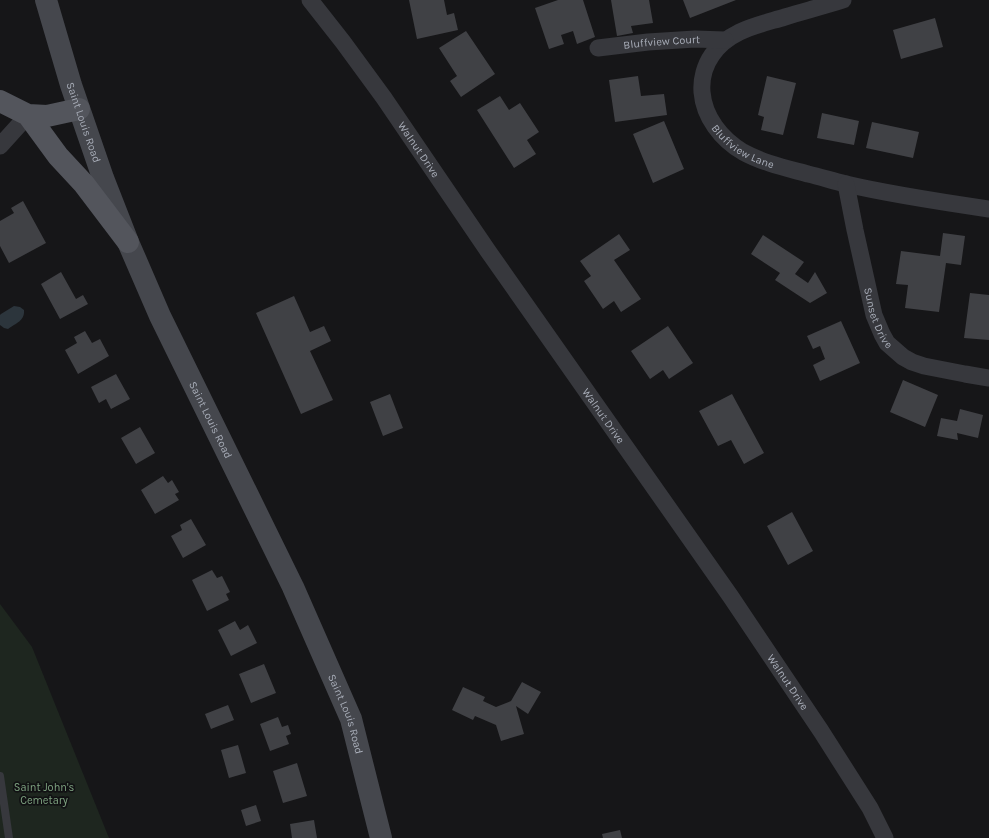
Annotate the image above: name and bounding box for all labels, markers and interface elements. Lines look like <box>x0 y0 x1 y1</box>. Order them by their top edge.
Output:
street label: Bluffview Court <box>623 33 700 52</box>
street label: Saint Louis Road <box>63 80 103 164</box>
street label: Walnut Drive <box>395 119 442 180</box>
street label: Bluffview Lane <box>709 122 776 171</box>
street label: Sunset Drive <box>861 286 895 352</box>
street label: Saint Louis Road <box>186 379 235 461</box>
street label: Walnut Drive <box>579 386 627 446</box>
street label: Walnut Drive <box>764 652 811 713</box>
street label: Saint Louis Road <box>325 672 366 755</box>
park label: Saint John's Cemetary <box>14 781 74 807</box>

